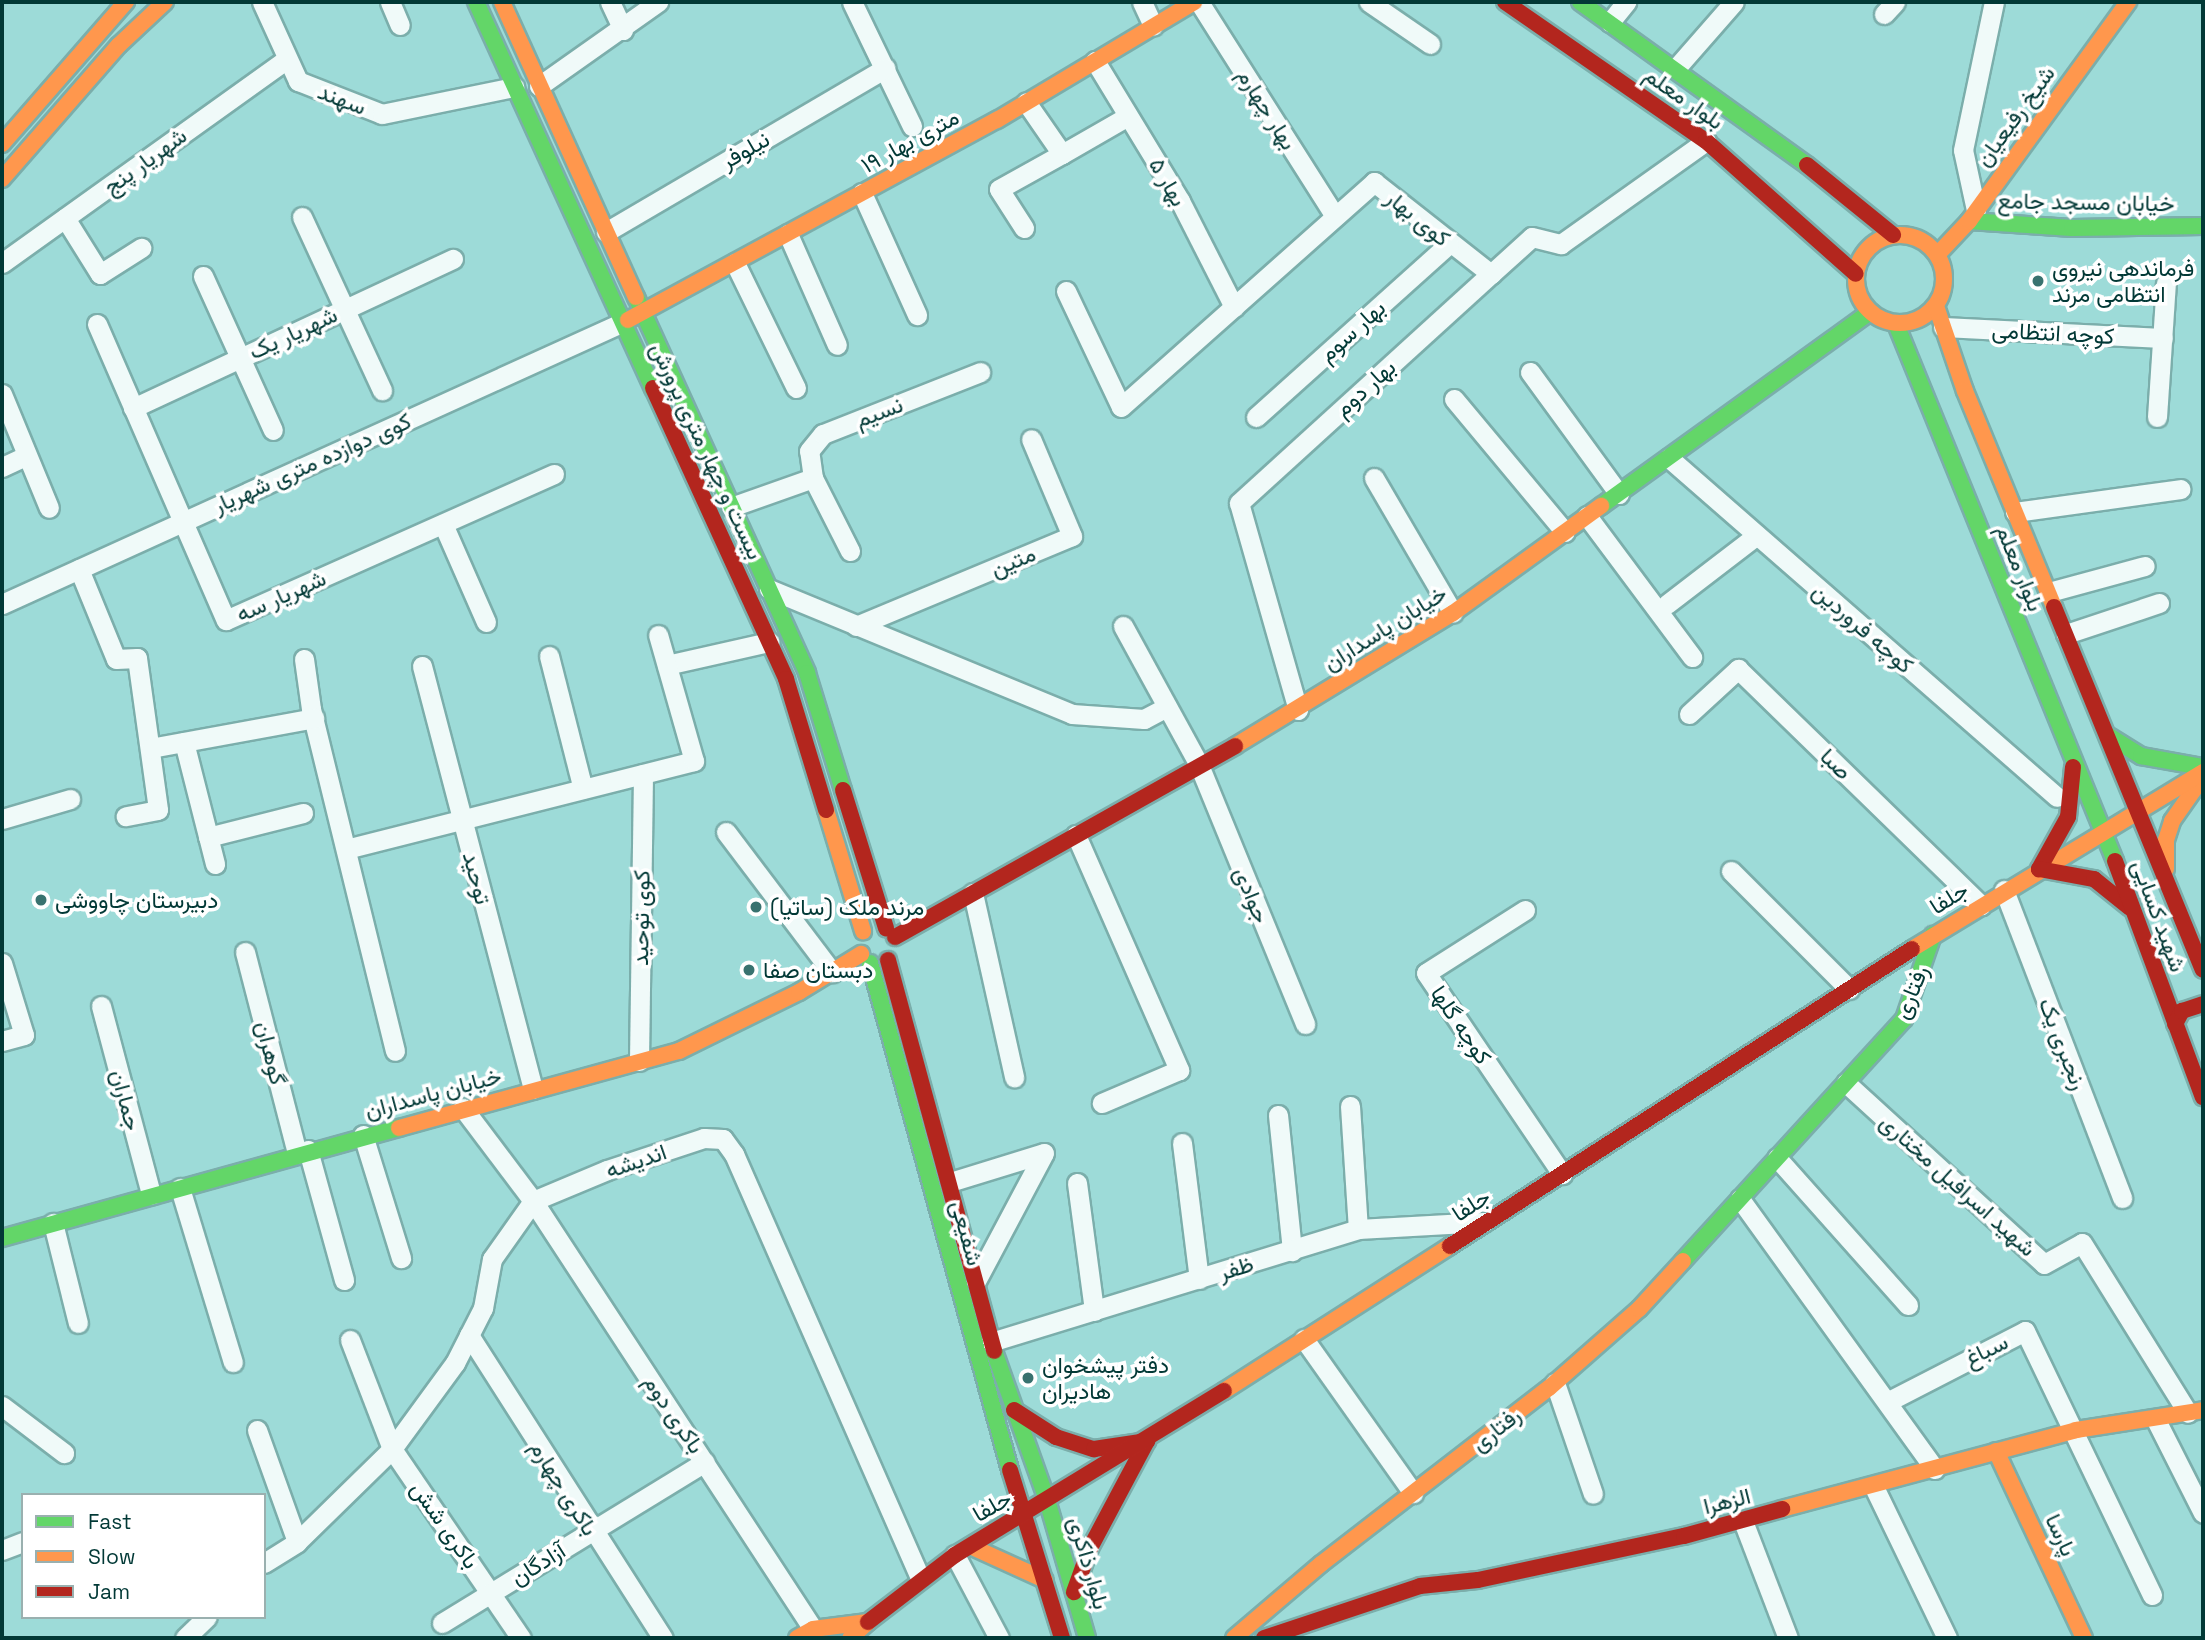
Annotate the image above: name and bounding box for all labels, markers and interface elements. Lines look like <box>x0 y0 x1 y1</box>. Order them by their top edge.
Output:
street label: شیخ رفیعیان <box>1969 60 2061 172</box>
street label: بلوار معلم <box>1639 61 1729 135</box>
street label: بهار چهارم <box>1231 63 1303 155</box>
street label: سهند <box>314 77 370 121</box>
street label: ۱۹ متری بهار <box>856 103 964 179</box>
street label: شهریار پنج <box>98 122 192 200</box>
street label: نیلوفر <box>716 125 774 175</box>
street label: بهار ۵ <box>1143 153 1193 211</box>
street label: کوی بهار <box>1380 184 1456 252</box>
street label: خیابان مسجد جامع <box>1997 187 2175 217</box>
place label: فرماندهی نیروی انتظامی مرند <box>2052 254 2194 308</box>
marker: فرماندهی نیروی انتظامی مرند <box>2030 273 2046 289</box>
street label: بهار سوم <box>1313 294 1391 368</box>
street label: شهریار یک <box>244 301 342 365</box>
street label: کوچه انتظامی <box>1991 316 2115 350</box>
street label: بیست و چهار متری پرورش <box>645 338 769 564</box>
street label: بهار دوم <box>1329 353 1401 423</box>
street label: نسیم <box>851 390 907 434</box>
street label: کوی دوازده متری شهریار <box>209 407 415 519</box>
street label: بلوار معلم <box>1990 521 2050 615</box>
street label: متین <box>986 540 1040 582</box>
street label: شهریار سه <box>232 564 330 628</box>
street label: کوچه فروردین <box>1807 577 1919 679</box>
street label: خیابان پاسداران <box>1318 579 1452 677</box>
street label: صبا <box>1814 743 1858 785</box>
street label: توحید <box>457 849 497 907</box>
street label: شهید کسایی <box>2126 856 2192 976</box>
street label: جوادی <box>1228 863 1276 927</box>
street label: کوی توحید <box>626 870 656 966</box>
street label: جلفا <box>1925 876 1973 920</box>
place label: دبیرستان چاووشی <box>55 886 218 914</box>
marker: دبیرستان چاووشی <box>33 892 49 908</box>
place label: مرند ملک (ساتیا) <box>770 893 924 921</box>
marker: مرند ملک (ساتیا) <box>748 899 764 915</box>
place label: دبستان صفا <box>763 956 873 984</box>
street label: رفتاری <box>1887 961 1935 1023</box>
marker: دبستان صفا <box>741 962 757 978</box>
street label: کوچه گلها <box>1425 981 1497 1069</box>
street label: رنجبری یک <box>2033 994 2093 1094</box>
street label: گوهران <box>250 1018 292 1088</box>
street label: خیابان پاسداران <box>362 1062 504 1124</box>
street label: جماران <box>105 1067 147 1133</box>
street label: شهید اسرافیل مختاری <box>1874 1108 2042 1262</box>
street label: اندیشه <box>602 1138 670 1184</box>
street label: جلفا <box>1447 1182 1495 1228</box>
street label: شفیعی <box>945 1198 989 1268</box>
street label: ظفر <box>1215 1250 1257 1286</box>
street label: سباغ <box>1960 1328 2012 1372</box>
place label: دفتر پیشخوان هادیران <box>1042 1351 1169 1405</box>
street label: باکری دوم <box>638 1369 710 1459</box>
marker: دفتر پیشخوان هادیران <box>1020 1370 1036 1386</box>
street label: رفتاری <box>1466 1401 1526 1457</box>
street label: باکری چهارم <box>524 1435 604 1541</box>
street label: باکری شش <box>405 1476 485 1574</box>
street label: الزهرا <box>1701 1482 1753 1520</box>
street label: جلفا <box>968 1484 1016 1528</box>
legend <box>21 1493 266 1619</box>
text: Fast <box>88 1508 132 1535</box>
street label: پارسا <box>2039 1509 2083 1561</box>
street label: بلوار ذاکری <box>1063 1513 1115 1613</box>
street label: آزادگان <box>505 1537 571 1591</box>
text: Slow <box>88 1543 136 1570</box>
text: Jam <box>88 1578 130 1605</box>

